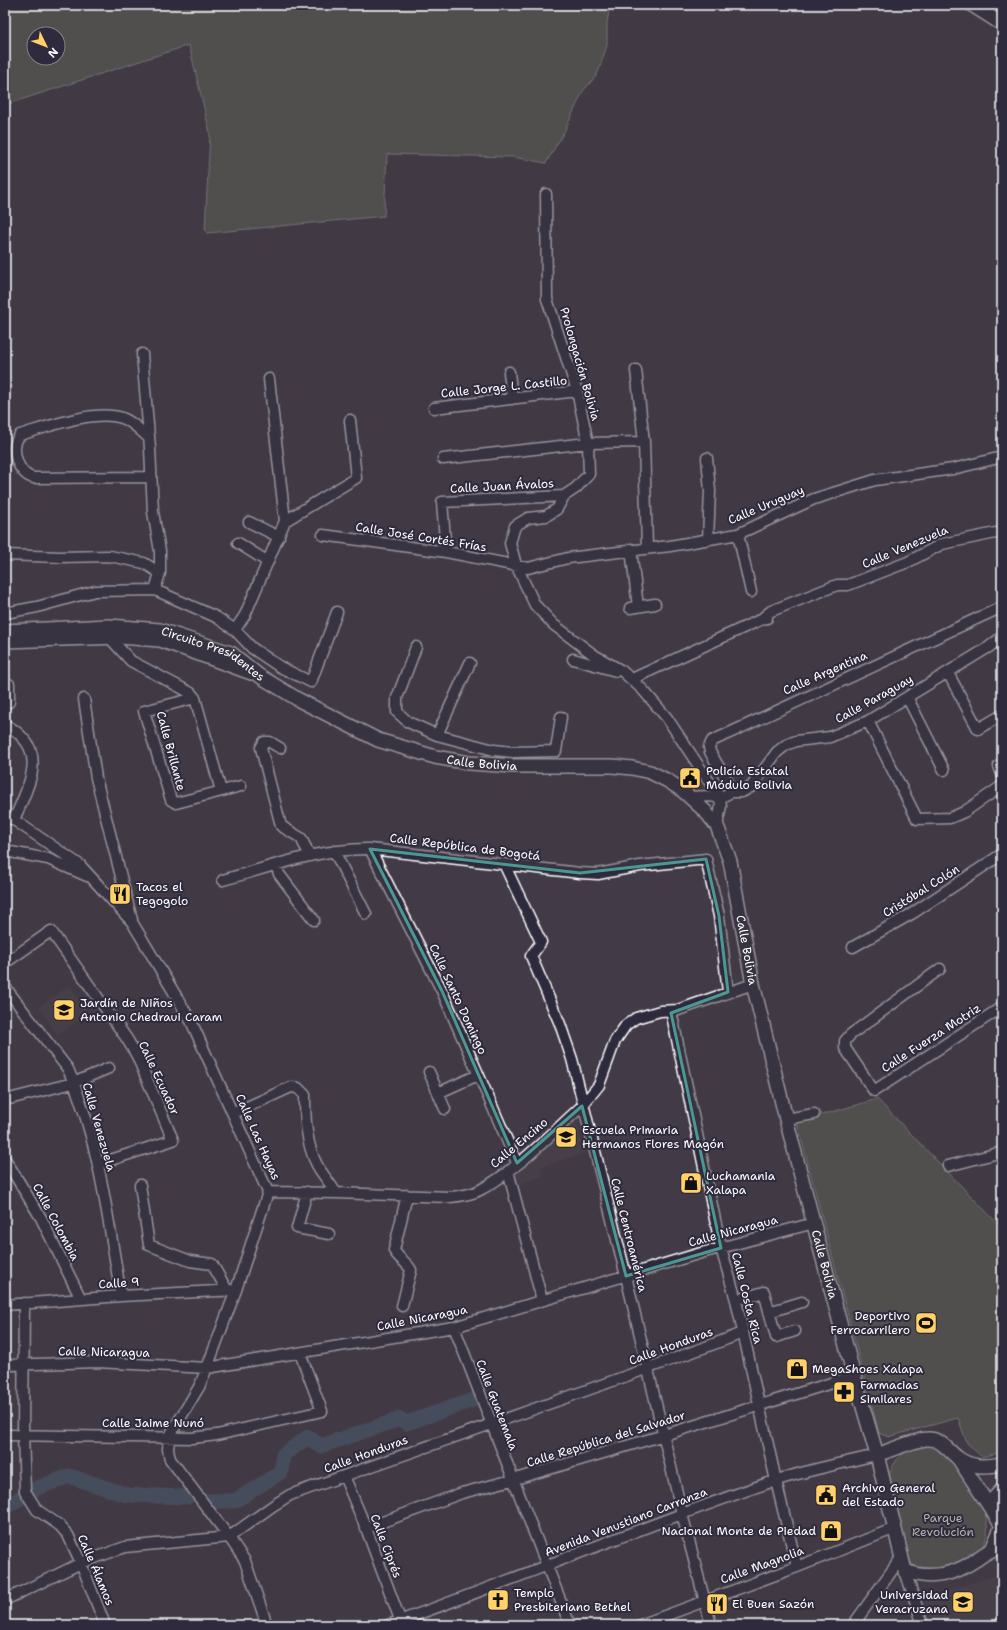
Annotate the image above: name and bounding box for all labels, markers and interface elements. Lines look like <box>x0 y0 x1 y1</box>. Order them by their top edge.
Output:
north arrow <box>26 26 66 66</box>
text: N <box>44 44 61 61</box>
street label: Prolongación Bolivia <box>556 305 604 423</box>
street label: Calle Jorge L. Castillo <box>440 372 568 402</box>
street label: Calle Juan Ávalos <box>450 475 554 497</box>
street label: Calle Uruguay <box>726 482 806 528</box>
street label: Calle José Cortés Frías <box>354 519 488 555</box>
street label: Calle Venezuela <box>860 521 951 572</box>
street label: Circuito Presidentes <box>159 623 267 685</box>
street label: Calle Argentina <box>780 647 870 699</box>
street label: Calle Paraguay <box>832 671 916 727</box>
street label: Calle Brillante <box>153 709 189 793</box>
street label: Calle Bolivia <box>445 751 518 774</box>
place label: Policía Estatal Módulo Bolivia <box>706 763 793 793</box>
public building icon: Policía Estatal Módulo Bolivia <box>677 765 703 791</box>
street label: Calle República de Bogotá <box>389 830 542 864</box>
street label: Cristóbal Colón <box>880 861 962 921</box>
place label: Tacos el Tegogolo <box>136 879 188 909</box>
restaurant icon: Tacos el Tegogolo <box>107 881 133 907</box>
street label: Calle Bolivia <box>732 914 761 987</box>
street label: Calle Santo Domingo <box>425 941 491 1057</box>
place label: Jardín de Niños Antonio Chedraui Caram <box>80 995 222 1025</box>
school or university icon: Jardín de Niños Antonio Chedraui Caram <box>51 997 77 1023</box>
street label: Calle Fuerza Motriz <box>878 1000 984 1076</box>
street label: Calle Ecuador <box>135 1038 183 1118</box>
street label: Calle Venezuela <box>79 1081 119 1174</box>
street label: Calle Las Hayas <box>232 1091 284 1183</box>
street label: Calle Encino <box>487 1114 551 1172</box>
place label: Escuela Primaria Hermanos Flores Magón <box>582 1122 724 1152</box>
school or university icon: Escuela Primaria Hermanos Flores Magón <box>553 1124 579 1150</box>
place label: Luchamania Xalapa <box>706 1168 776 1198</box>
shop icon: Luchamania Xalapa <box>678 1170 704 1196</box>
street label: Calle Centroamérica <box>607 1176 651 1294</box>
street label: Calle Colombia <box>29 1180 83 1264</box>
street label: Calle Nicaragua <box>687 1211 780 1251</box>
street label: Calle Bolivia <box>808 1228 841 1301</box>
street label: Calle Costa Rica <box>728 1251 766 1346</box>
street label: Calle 9 <box>98 1274 140 1292</box>
street label: Calle Nicaragua <box>375 1301 469 1335</box>
place label: Deportivo Ferrocarrilero <box>830 1308 910 1338</box>
sports icon: Deportivo Ferrocarrilero <box>913 1310 939 1336</box>
street label: Calle Honduras <box>627 1323 715 1369</box>
street label: Calle Nicaragua <box>58 1343 151 1361</box>
shop icon: MegaShoes Xalapa <box>784 1356 810 1382</box>
street label: Calle Guatemala <box>472 1357 522 1453</box>
place label: MegaShoes Xalapa <box>812 1361 923 1377</box>
place label: Farmacias Similares <box>860 1377 919 1407</box>
pharmacy icon: Farmacias Similares <box>831 1379 857 1405</box>
street label: Calle República del Salvador <box>525 1407 688 1471</box>
street label: Calle Jaime Nunó <box>102 1415 204 1431</box>
street label: Calle Honduras <box>322 1431 410 1477</box>
place label: Archivo General del Estado <box>842 1480 936 1510</box>
public building icon: Archivo General del Estado <box>813 1482 839 1508</box>
street label: Avenida Venustiano Carranza <box>543 1483 710 1560</box>
park label: Parque Revolución <box>912 1510 974 1540</box>
street label: Calle Ciprés <box>366 1512 406 1580</box>
shop icon: Nacional Monte de Piedad <box>818 1518 844 1544</box>
place label: Nacional Monte de Piedad <box>662 1523 816 1539</box>
street label: Calle Álamos <box>74 1532 118 1608</box>
street label: Calle Magnolia <box>718 1542 806 1587</box>
place label: Templo Presbiteriano Bethel <box>514 1585 631 1615</box>
church icon: Templo Presbiteriano Bethel <box>485 1587 511 1613</box>
place label: Universidad Veracruzana <box>875 1587 949 1617</box>
school or university icon: Universidad Veracruzana <box>950 1589 976 1615</box>
restaurant icon: El Buen Sazón <box>704 1591 730 1617</box>
place label: El Buen Sazón <box>732 1596 814 1612</box>

